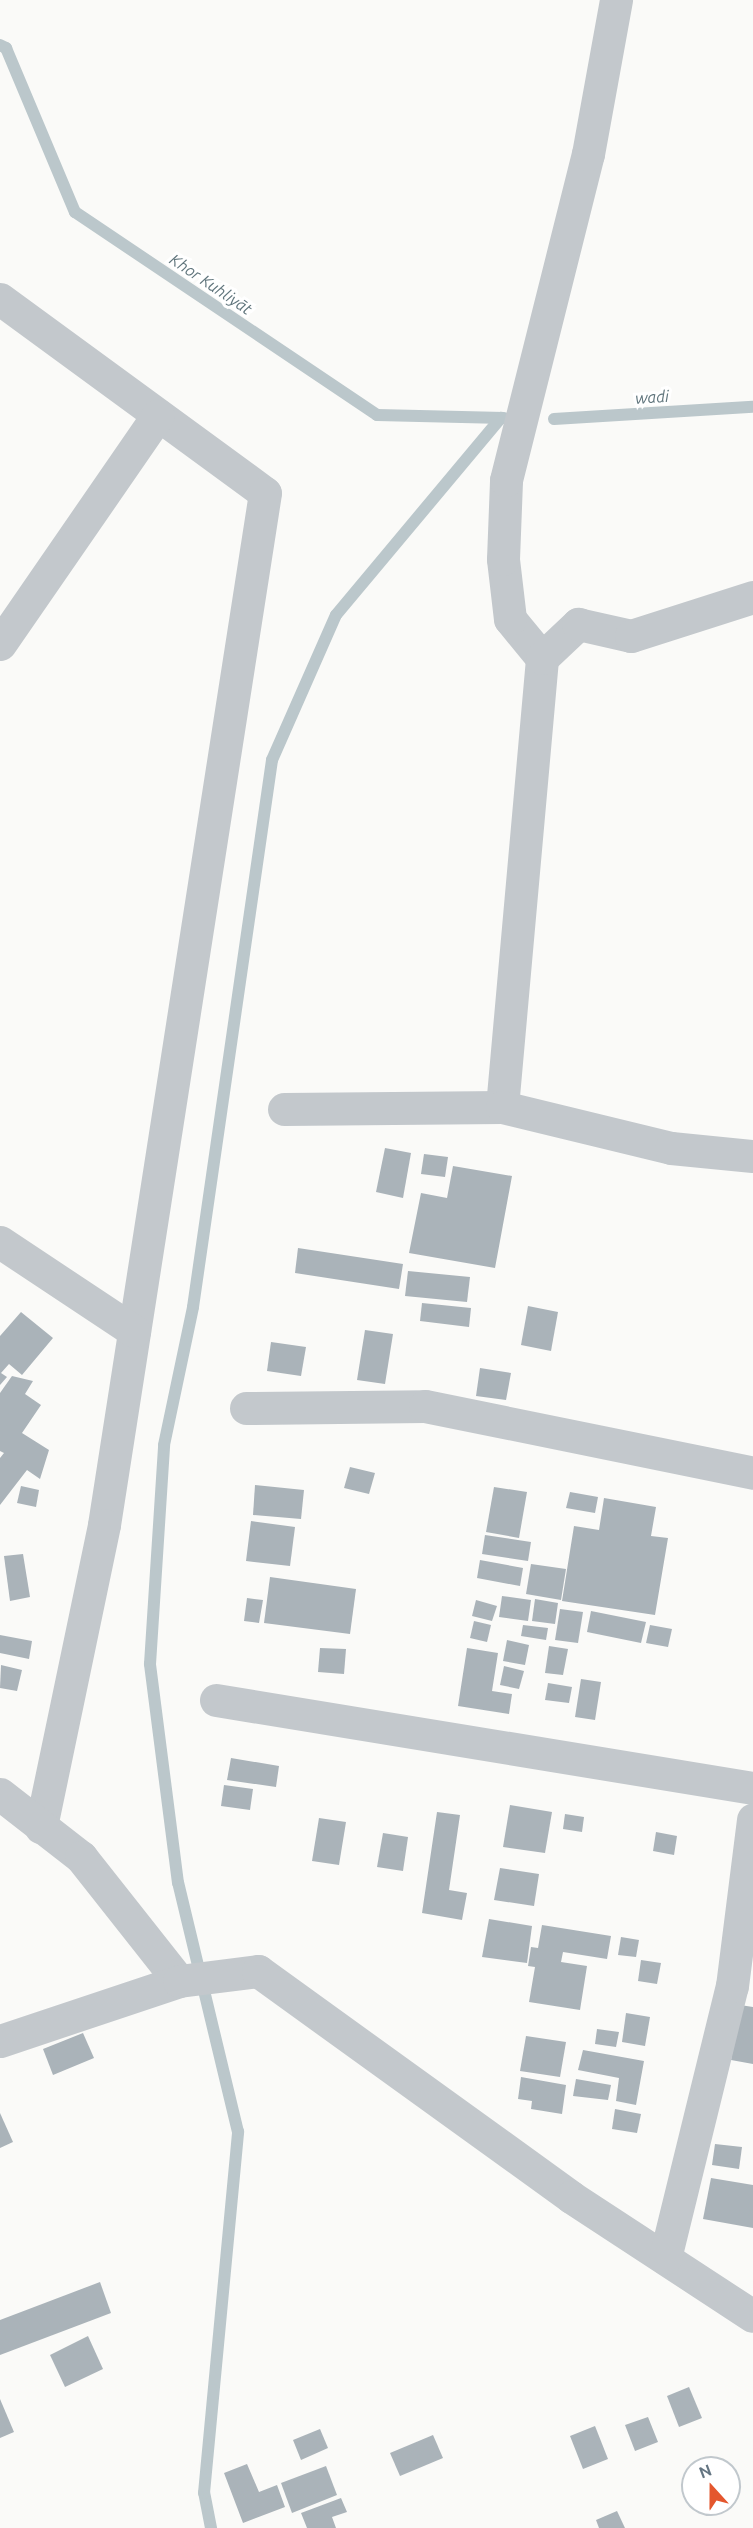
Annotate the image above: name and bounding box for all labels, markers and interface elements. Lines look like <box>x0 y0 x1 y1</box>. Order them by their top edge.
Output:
water label: Khor Kuhliyāt <box>166 249 256 319</box>
water label: wadi <box>634 386 670 408</box>
north arrow <box>681 2456 741 2516</box>
text: N <box>696 2461 714 2482</box>

